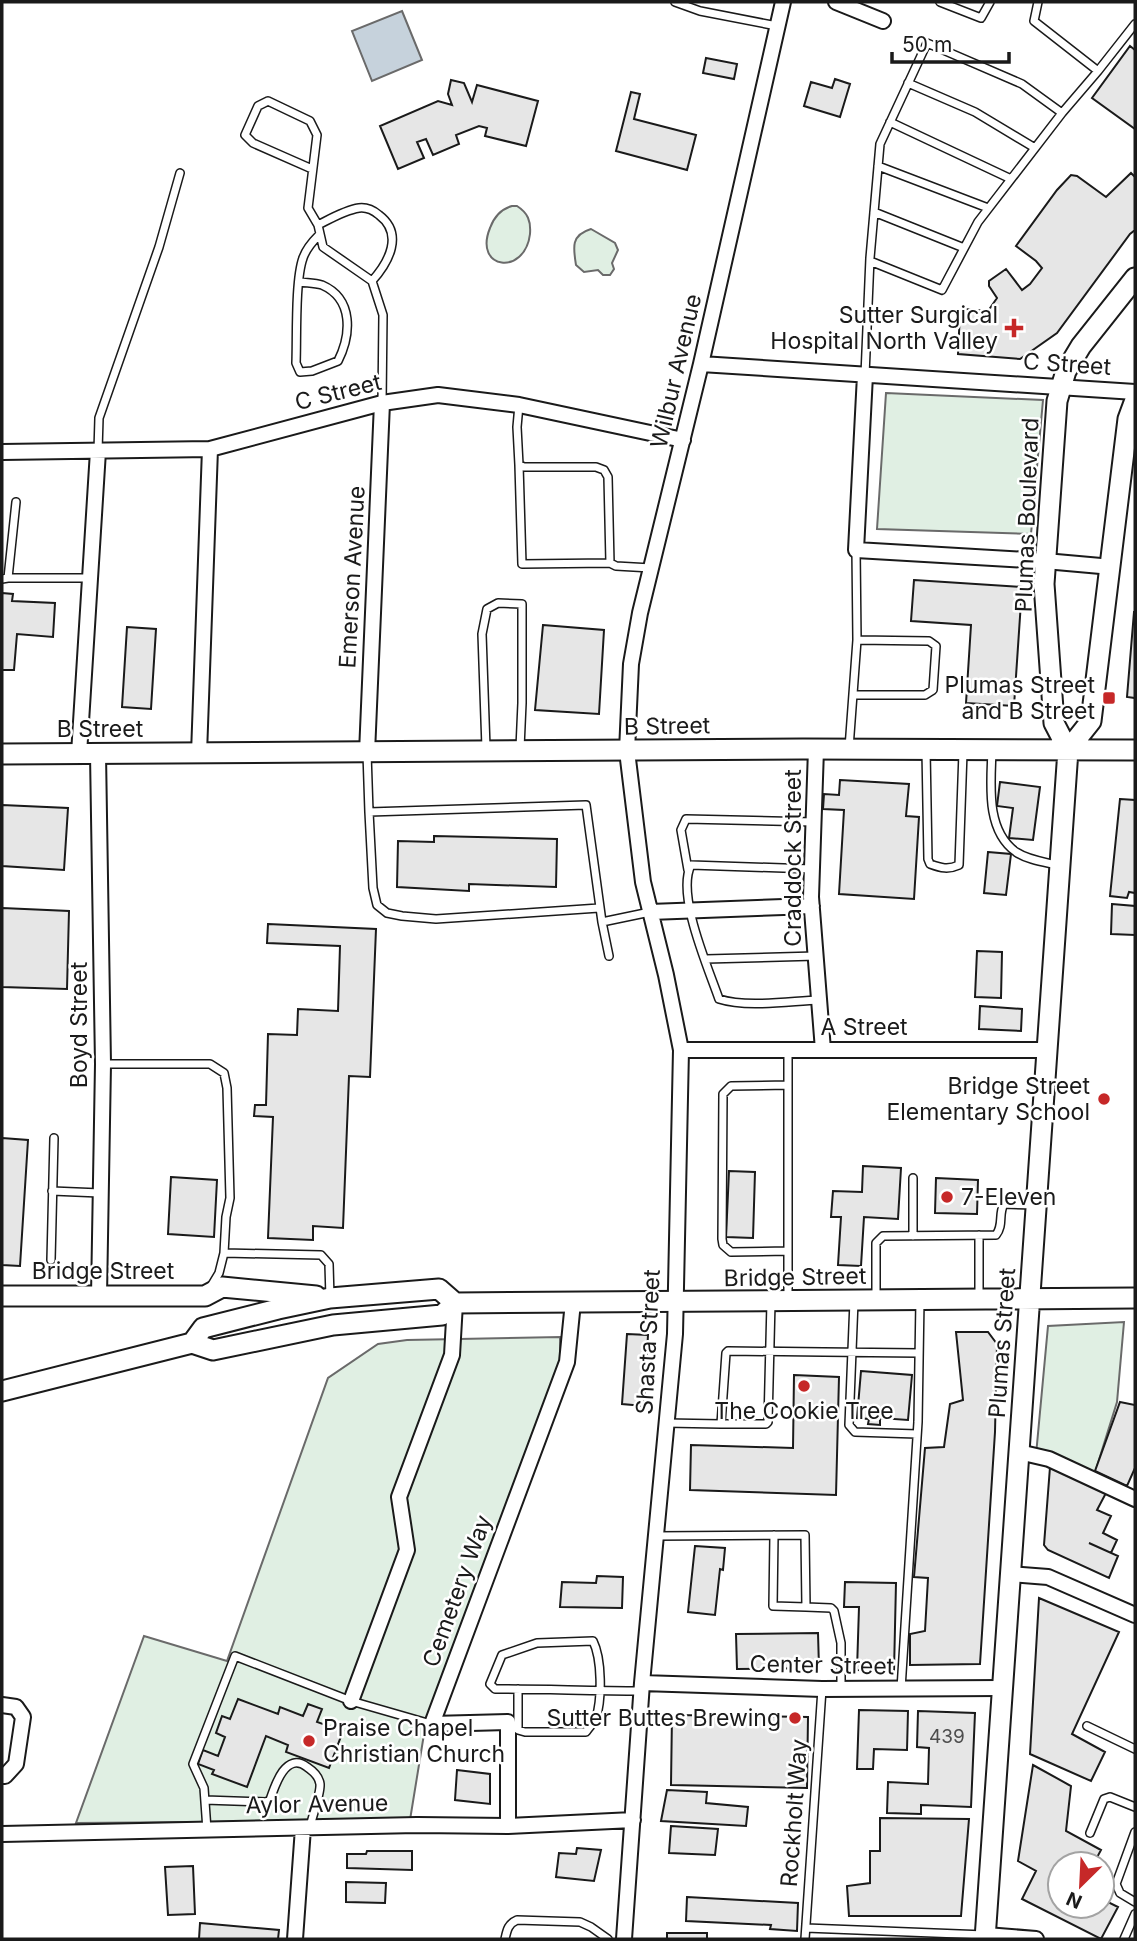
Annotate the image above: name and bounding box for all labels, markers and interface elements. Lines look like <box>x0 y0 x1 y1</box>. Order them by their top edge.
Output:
scale bar <box>892 21 1009 65</box>
text: 50 m <box>902 32 952 57</box>
street label: Wilbur Avenue <box>645 291 707 451</box>
place label: Sutter Surgical Hospital North Valley <box>770 301 998 355</box>
marker: Sutter Surgical Hospital North Valley <box>1004 318 1024 338</box>
street label: C Street <box>1022 347 1112 381</box>
street label: C Street <box>292 368 385 416</box>
street label: Plumas Boulevard <box>1010 417 1044 613</box>
street label: Emerson Avenue <box>333 485 371 669</box>
place label: Plumas Street and B Street <box>945 671 1095 725</box>
marker: Plumas Street and B Street <box>1101 690 1117 706</box>
street label: B Street <box>624 711 711 741</box>
street label: B Street <box>57 715 144 743</box>
street label: Craddock Street <box>779 769 807 947</box>
street label: Boyd Street <box>65 961 93 1088</box>
street label: A Street <box>820 1013 908 1041</box>
place label: Bridge Street Elementary School <box>886 1072 1090 1126</box>
marker: Bridge Street Elementary School <box>1096 1091 1112 1107</box>
place label: 7-Eleven <box>961 1183 1056 1211</box>
marker: 7-Eleven <box>939 1189 955 1205</box>
street label: Bridge Street <box>32 1257 175 1285</box>
street label: Bridge Street <box>723 1262 867 1292</box>
street label: Plumas Street <box>983 1267 1021 1419</box>
street label: Shasta Street <box>630 1268 666 1415</box>
marker: The Cookie Tree <box>796 1378 812 1394</box>
place label: The Cookie Tree <box>714 1397 894 1425</box>
street label: Cemetery Way <box>417 1511 498 1671</box>
street label: Center Street <box>749 1650 895 1680</box>
place label: Sutter Buttes Brewing <box>547 1704 781 1732</box>
marker: Sutter Buttes Brewing <box>787 1710 803 1726</box>
place label: Praise Chapel Christian Church <box>323 1714 505 1768</box>
house number: 439 <box>929 1725 965 1748</box>
marker: Praise Chapel Christian Church <box>301 1733 317 1749</box>
street label: Rockholt Way <box>775 1738 813 1888</box>
street label: Aylor Avenue <box>245 1789 389 1819</box>
north arrow <box>1046 1850 1116 1920</box>
text: N <box>1063 1887 1086 1914</box>

